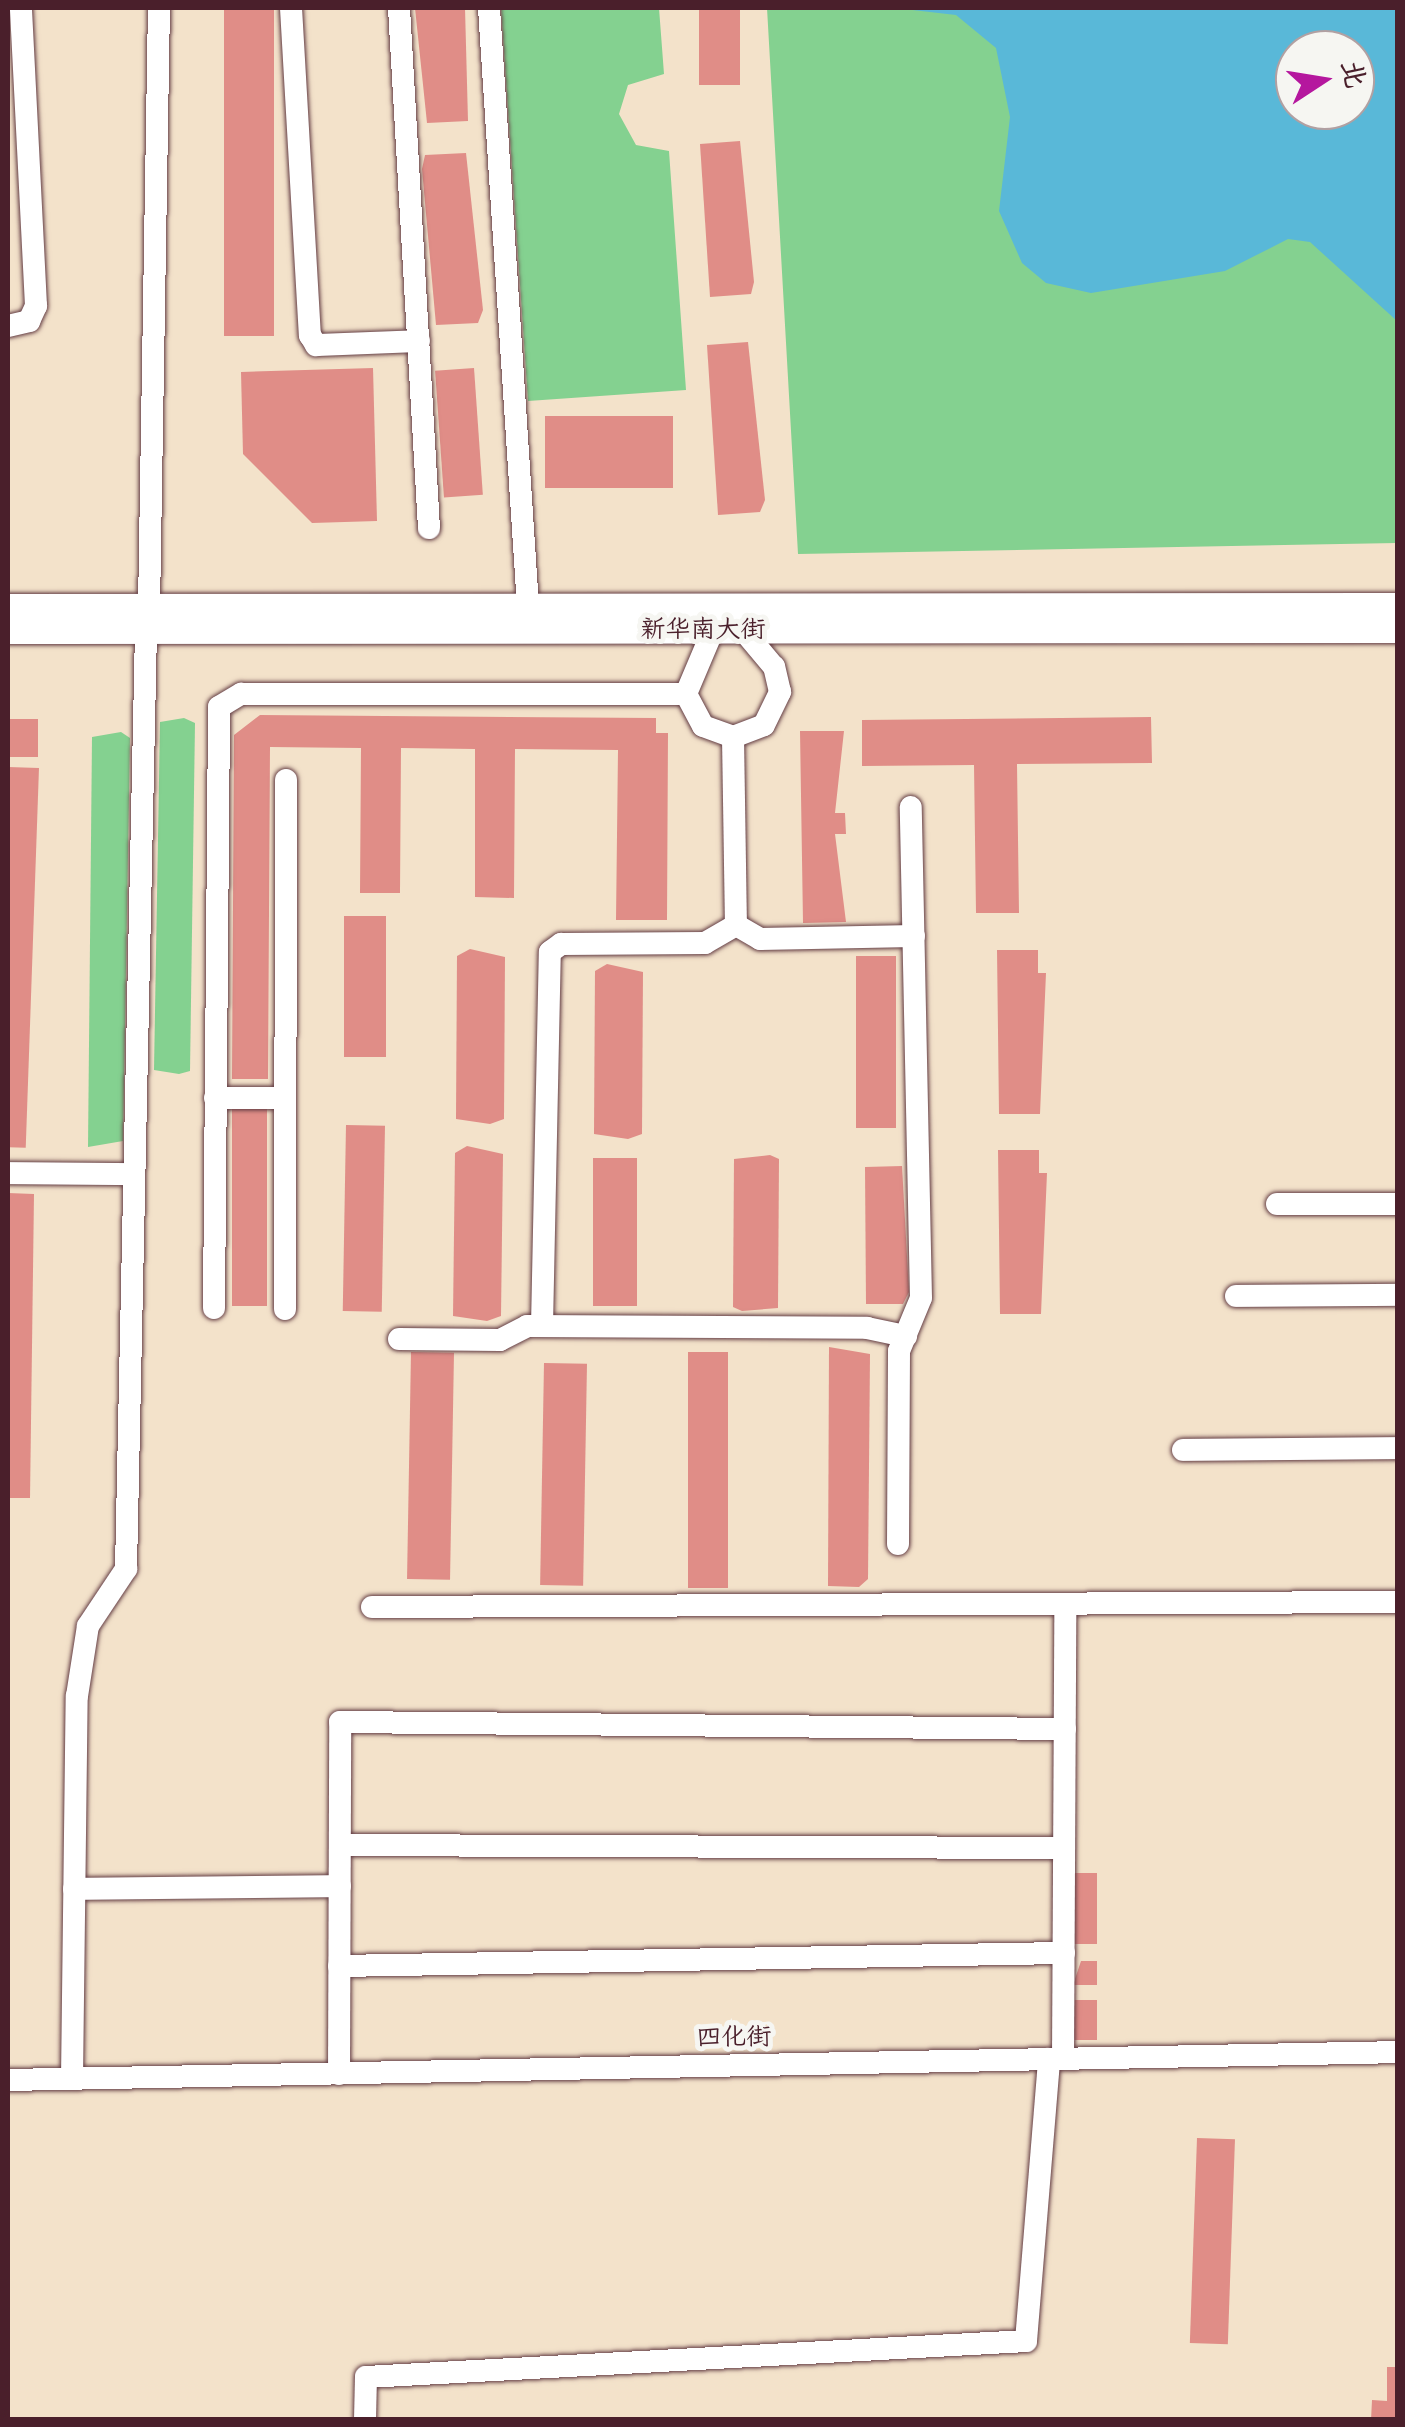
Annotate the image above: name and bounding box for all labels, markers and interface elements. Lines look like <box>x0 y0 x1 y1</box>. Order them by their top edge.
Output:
north arrow <box>1275 30 1375 130</box>
text: 北 <box>1334 57 1372 91</box>
street label: 新华南大街 <box>641 615 765 645</box>
street label: 四化街 <box>696 2022 772 2054</box>

